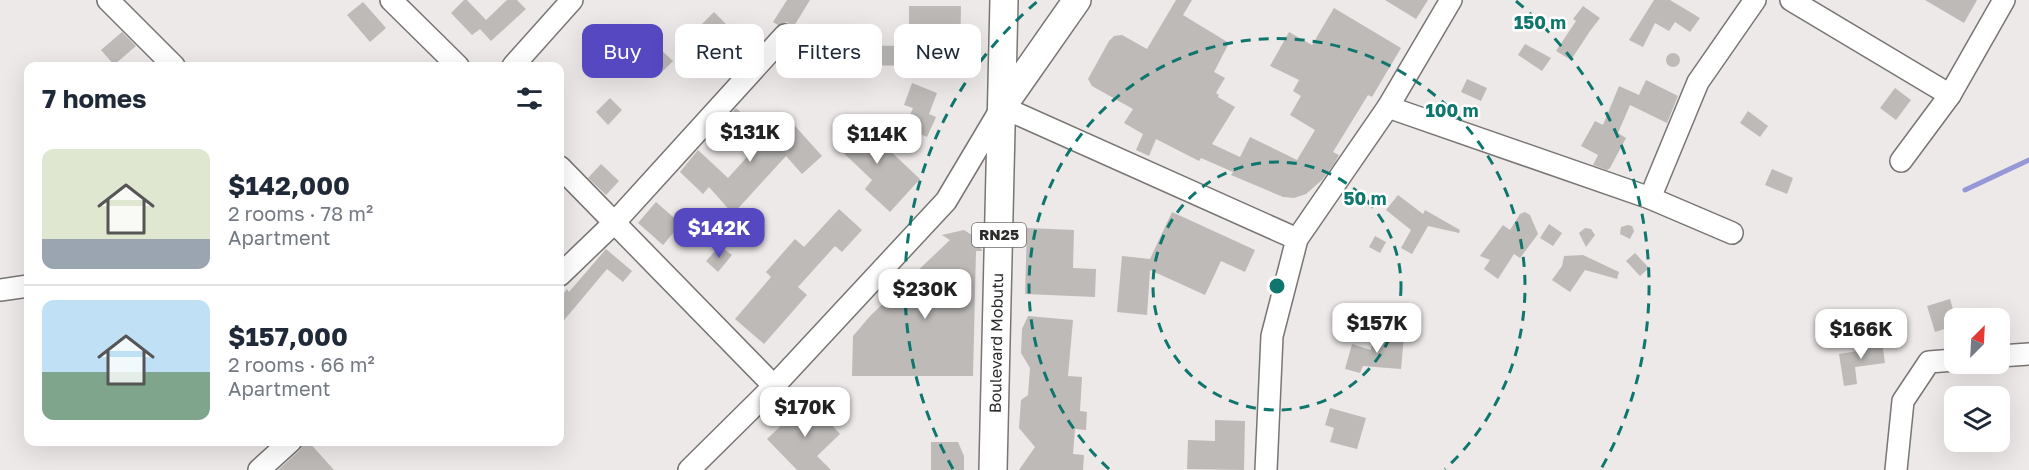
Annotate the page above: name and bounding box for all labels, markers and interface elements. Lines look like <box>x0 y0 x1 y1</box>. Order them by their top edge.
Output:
text: 150 m <box>1514 11 1566 33</box>
chip: Buy <box>582 24 663 78</box>
chip: Rent <box>675 24 764 78</box>
chip: Filters <box>776 24 882 78</box>
chip: New <box>894 24 981 78</box>
icon: filters <box>513 82 546 115</box>
text: 7 homes <box>42 83 147 114</box>
text: 100 m <box>1426 99 1478 121</box>
pin: $131K <box>708 112 792 163</box>
pin: $114K <box>835 114 919 165</box>
text: $131K <box>720 119 780 143</box>
text: $114K <box>847 121 908 145</box>
text: $142,000 <box>228 170 350 201</box>
icon: home <box>90 173 162 245</box>
text: 50 m <box>1344 187 1386 209</box>
text: 2 rooms · 78 m² <box>228 201 373 225</box>
pin: $142K <box>677 208 761 259</box>
text: $142K <box>688 215 750 239</box>
road number: RN25 <box>972 223 1026 247</box>
text: Apartment <box>228 225 331 249</box>
pin: $230K <box>883 269 967 320</box>
street label: Boulevard Mobutu <box>985 273 1007 413</box>
text: $230K <box>892 276 958 300</box>
centre of rings <box>1267 276 1287 296</box>
pin: $157K <box>1335 303 1419 354</box>
north arrow <box>1944 308 2010 374</box>
map controls <box>1944 308 2010 452</box>
pin: $166K <box>1819 309 1903 360</box>
text: $157K <box>1346 310 1408 334</box>
text: $166K <box>1829 316 1893 340</box>
text: $157,000 <box>228 321 348 352</box>
icon: home <box>90 324 162 396</box>
text: 2 rooms · 66 m² <box>228 352 375 376</box>
text: Apartment <box>228 376 331 400</box>
button: layers <box>1944 386 2010 452</box>
pin: $170K <box>763 387 847 438</box>
text: $170K <box>774 394 836 418</box>

